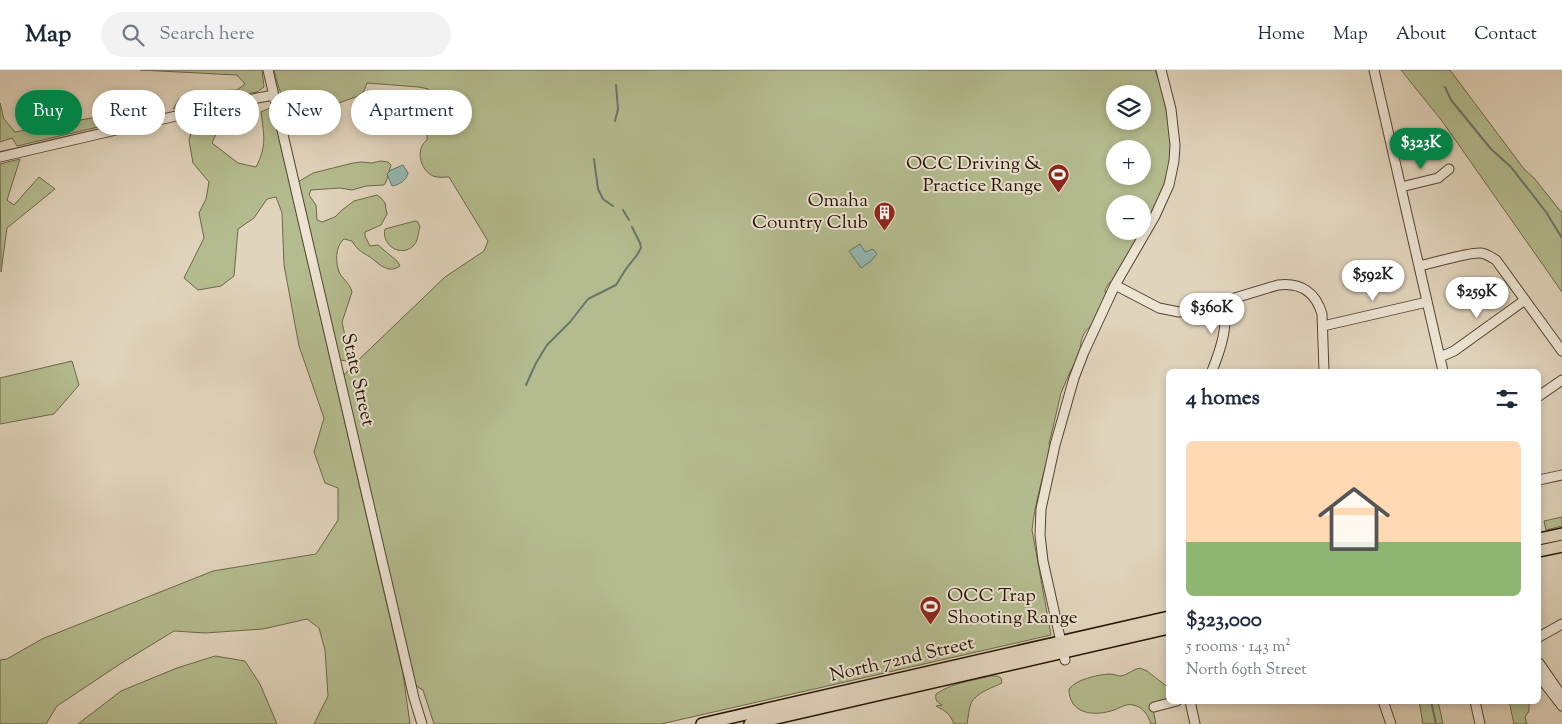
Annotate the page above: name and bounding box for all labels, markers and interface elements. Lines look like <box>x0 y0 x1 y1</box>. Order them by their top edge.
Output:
search box <box>101 12 451 57</box>
text: Map <box>25 18 71 52</box>
icon: search <box>119 21 147 49</box>
text: Search here <box>159 21 255 48</box>
text: Home <box>1258 22 1305 48</box>
text: Map <box>1333 22 1368 48</box>
text: About <box>1396 22 1446 48</box>
text: Contact <box>1474 22 1537 48</box>
map controls <box>1106 85 1151 240</box>
button: layers <box>1106 85 1151 130</box>
chip: Buy <box>15 90 82 135</box>
chip: Rent <box>92 90 165 135</box>
chip: Filters <box>175 90 259 135</box>
chip: New <box>269 90 341 135</box>
chip: Apartment <box>351 90 472 135</box>
pin: $323K <box>1386 128 1456 170</box>
text: $323K <box>1401 132 1441 155</box>
button: + <box>1106 140 1151 185</box>
place label: OCC Driving & Practice Range <box>906 151 1042 200</box>
sports icon: OCC Driving & Practice Range <box>1046 163 1070 194</box>
place label: Omaha Country Club <box>752 188 868 237</box>
button: − <box>1106 195 1151 240</box>
building icon: Omaha Country Club <box>872 200 896 231</box>
pin: $592K <box>1338 260 1408 302</box>
text: $592K <box>1353 264 1393 287</box>
pin: $259K <box>1442 276 1512 319</box>
text: $259K <box>1457 281 1497 304</box>
pin: $360K <box>1177 292 1247 335</box>
text: $360K <box>1191 297 1233 320</box>
street label: State Street <box>333 331 381 430</box>
text: 4 homes <box>1186 384 1260 414</box>
icon: filters <box>1493 385 1521 413</box>
icon: home <box>1309 474 1399 564</box>
place label: OCC Trap Shooting Range <box>947 583 1078 632</box>
sports icon: OCC Trap Shooting Range <box>919 595 943 626</box>
text: $323,000 <box>1186 606 1262 636</box>
street label: North 72nd Street <box>827 630 977 690</box>
text: 5 rooms · 143 m² <box>1186 636 1291 659</box>
text: North 69th Street <box>1186 659 1307 682</box>

